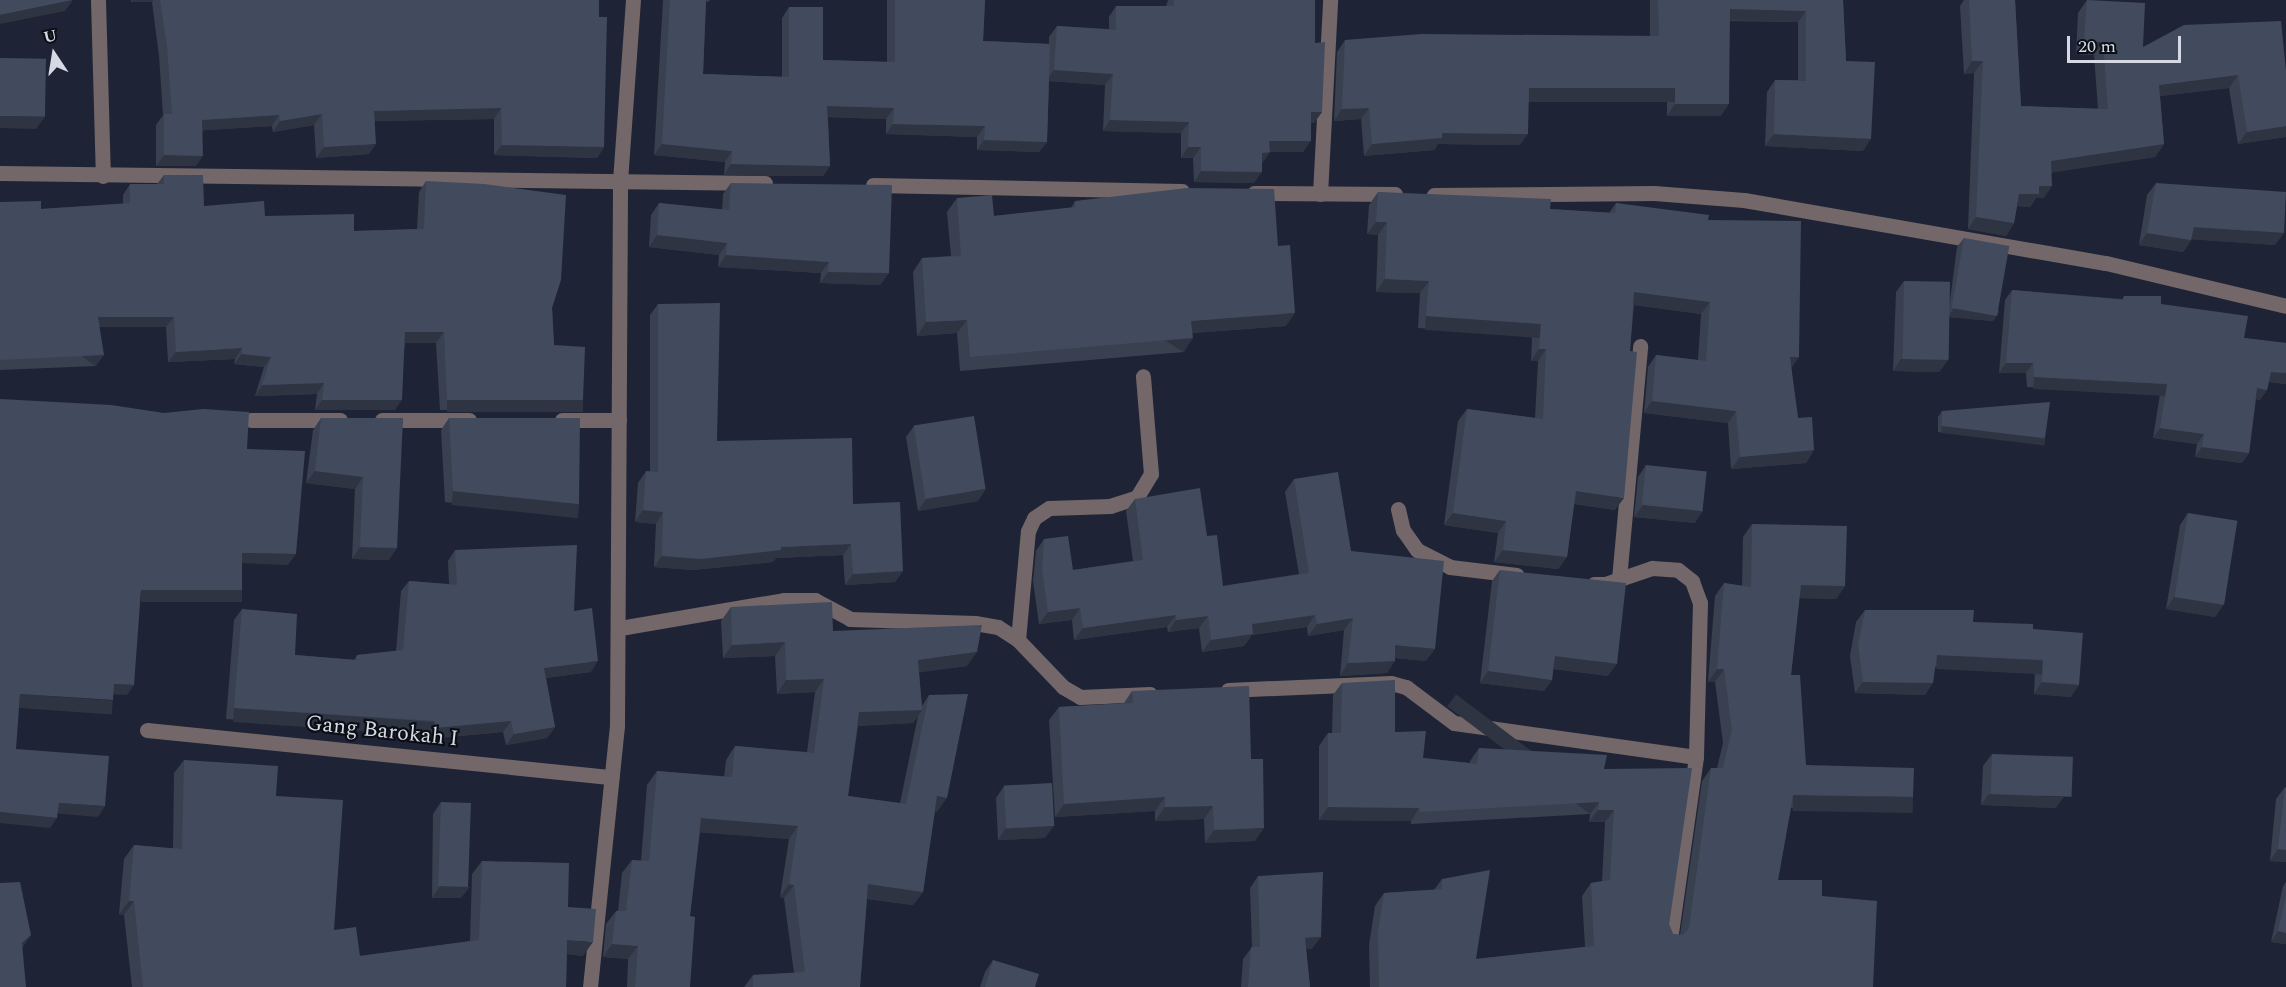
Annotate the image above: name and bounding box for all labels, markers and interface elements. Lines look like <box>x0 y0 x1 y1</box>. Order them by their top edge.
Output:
text: U <box>41 23 59 50</box>
north arrow <box>24 24 84 84</box>
scale bar <box>2070 24 2184 62</box>
text: 20 m <box>2078 33 2116 60</box>
street label: Gang Barokah I <box>304 710 460 752</box>

